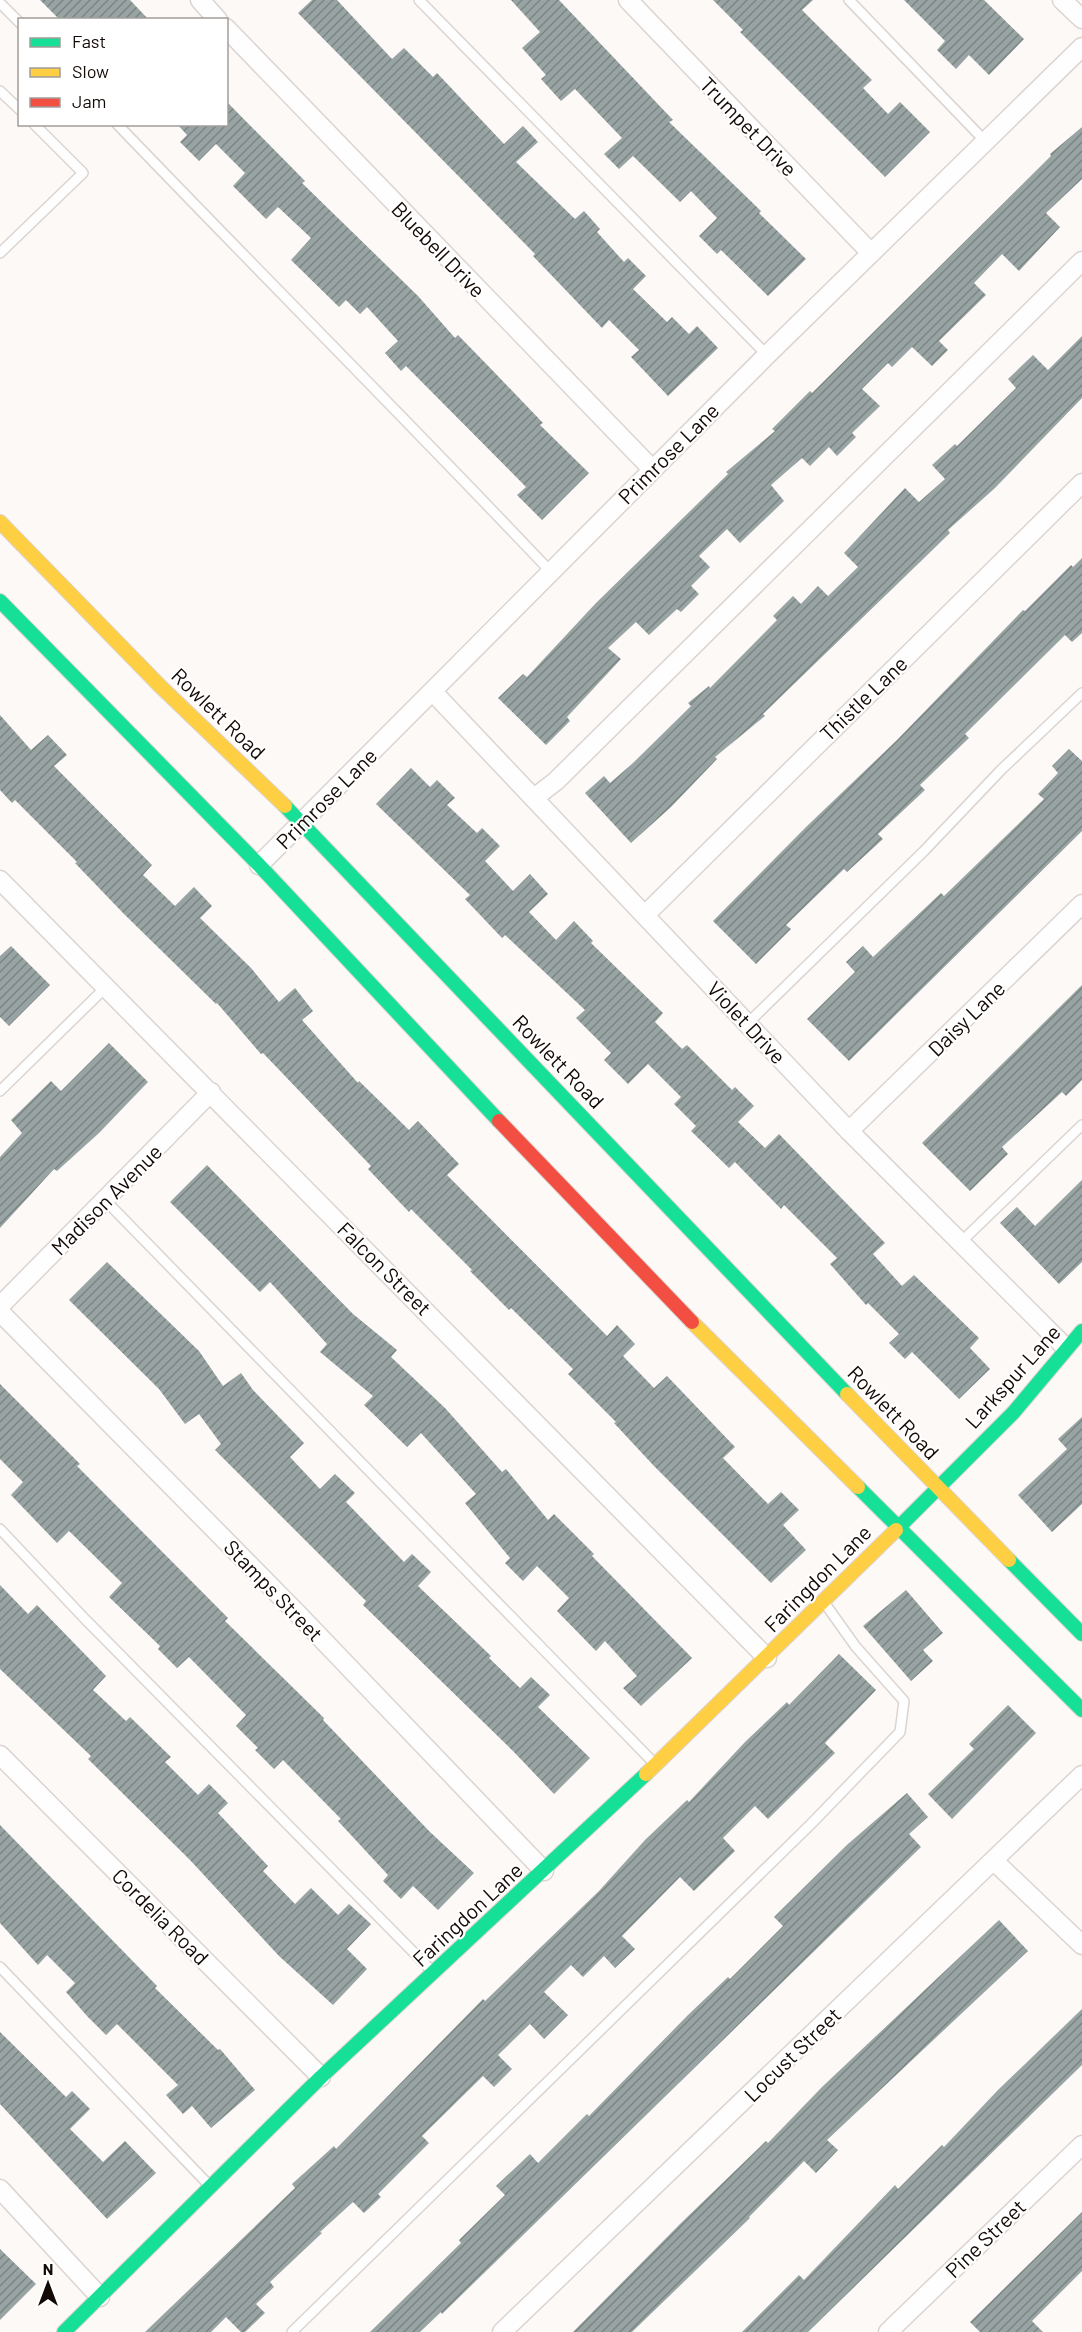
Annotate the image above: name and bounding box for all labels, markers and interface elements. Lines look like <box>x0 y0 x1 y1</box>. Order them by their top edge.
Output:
legend <box>18 18 228 126</box>
text: Fast <box>72 30 106 52</box>
text: Slow <box>72 60 109 82</box>
street label: Trumpet Drive <box>695 71 803 181</box>
text: Jam <box>72 90 106 112</box>
street label: Bluebell Drive <box>387 196 491 302</box>
street label: Primrose Lane <box>612 397 724 509</box>
street label: Thistle Lane <box>814 650 912 746</box>
street label: Rowlett Road <box>167 662 271 764</box>
street label: Primrose Lane <box>270 742 382 854</box>
street label: Daisy Lane <box>922 975 1010 1061</box>
street label: Violet Drive <box>703 976 791 1068</box>
street label: Rowlett Road <box>508 1009 610 1113</box>
street label: Madison Avenue <box>45 1138 167 1260</box>
street label: Falcon Street <box>333 1216 437 1320</box>
street label: Larkspur Lane <box>959 1319 1065 1433</box>
street label: Rowlett Road <box>843 1360 945 1464</box>
street label: Faringdon Lane <box>758 1519 876 1637</box>
street label: Stamps Street <box>219 1534 329 1646</box>
street label: Faringdon Lane <box>407 1857 527 1971</box>
street label: Cordelia Road <box>108 1863 214 1969</box>
street label: Locust Street <box>738 2002 846 2106</box>
street label: Pine Street <box>940 2194 1030 2282</box>
north arrow <box>18 2254 78 2314</box>
text: N <box>43 2259 53 2278</box>

